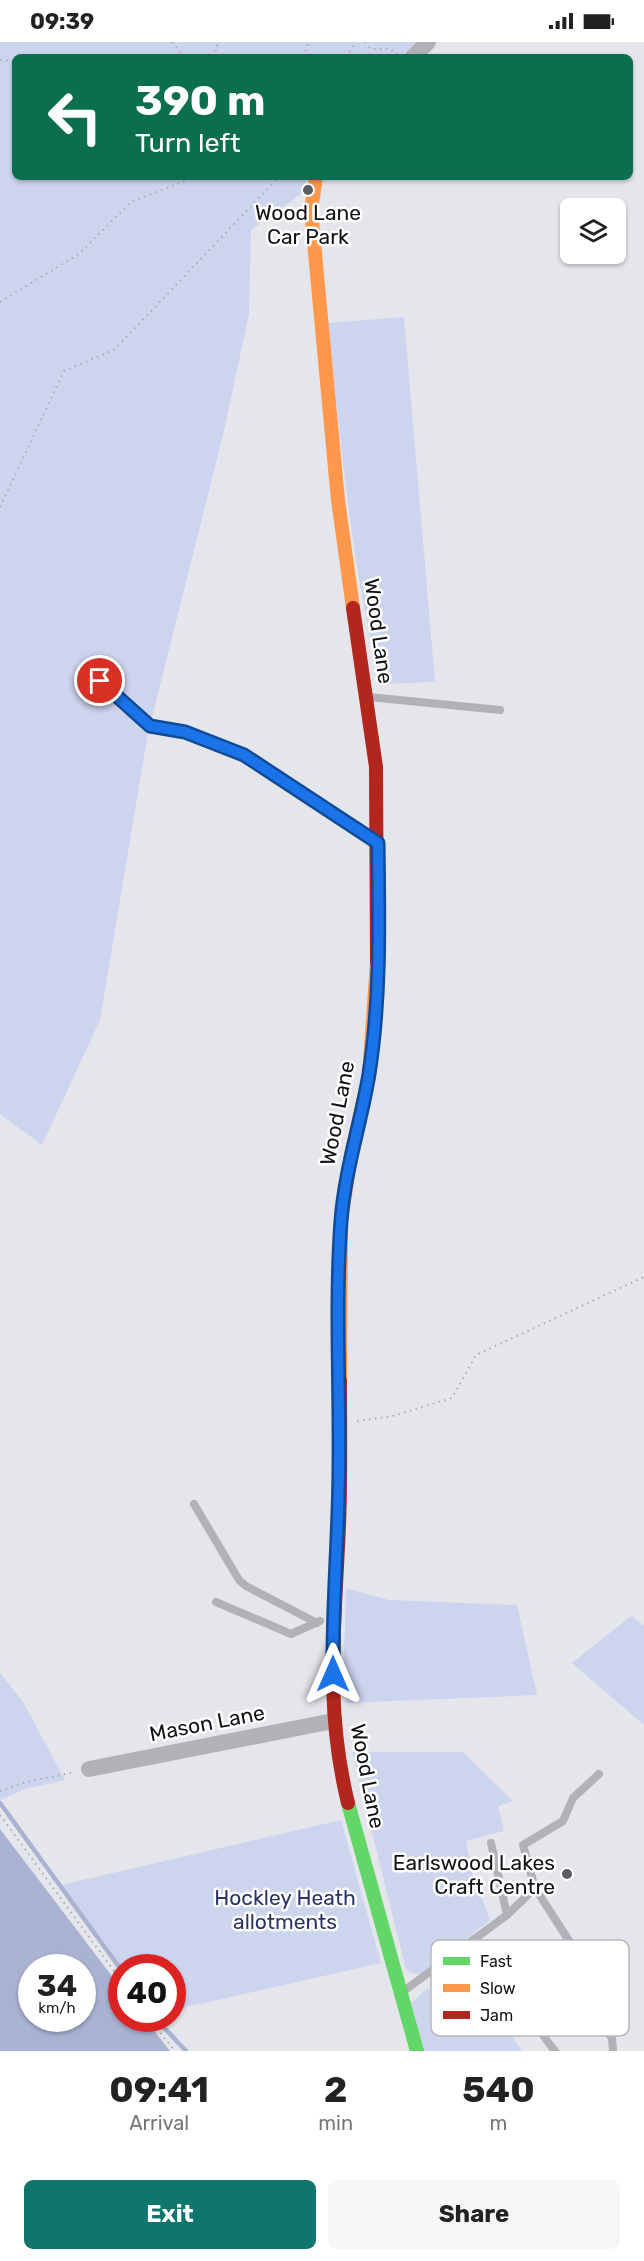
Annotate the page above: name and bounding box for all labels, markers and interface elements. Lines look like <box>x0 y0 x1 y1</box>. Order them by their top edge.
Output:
text: 09:39 <box>30 8 94 35</box>
text: 390 m <box>135 76 266 126</box>
icon: left <box>36 78 114 156</box>
text: Turn left <box>135 127 240 159</box>
marker: Wood Lane Car Park <box>301 183 315 197</box>
map controls <box>560 198 626 264</box>
button: layers <box>560 198 626 264</box>
place label: Wood Lane Car Park <box>255 200 361 249</box>
street label: Wood Lane <box>359 577 399 685</box>
pin <box>74 655 125 706</box>
icon: arrive <box>83 664 116 697</box>
street label: Wood Lane <box>315 1059 359 1167</box>
position arrow <box>301 1642 365 1706</box>
street label: Mason Lane <box>147 1700 267 1746</box>
street label: Wood Lane <box>346 1722 390 1830</box>
place label: Earlswood Lakes Craft Centre <box>393 1850 555 1899</box>
marker: Earlswood Lakes Craft Centre <box>560 1867 574 1881</box>
park label: Hockley Heath allotments <box>214 1885 356 1934</box>
legend <box>431 1940 629 2036</box>
text: Fast <box>480 1952 512 1971</box>
speed limit sign: 40 <box>108 1954 186 2032</box>
text: 34 <box>37 1968 77 2004</box>
text: Slow <box>480 1979 516 1998</box>
text: km/h <box>38 1999 76 2017</box>
text: Jam <box>480 2006 513 2025</box>
text: 09:41 <box>109 2068 209 2111</box>
text: 2 <box>324 2068 347 2111</box>
text: 540 <box>462 2068 535 2111</box>
text: Arrival <box>129 2111 189 2135</box>
text: min <box>318 2111 353 2135</box>
text: m <box>490 2111 507 2135</box>
button: Exit <box>24 2180 316 2249</box>
button: Share <box>328 2180 620 2249</box>

